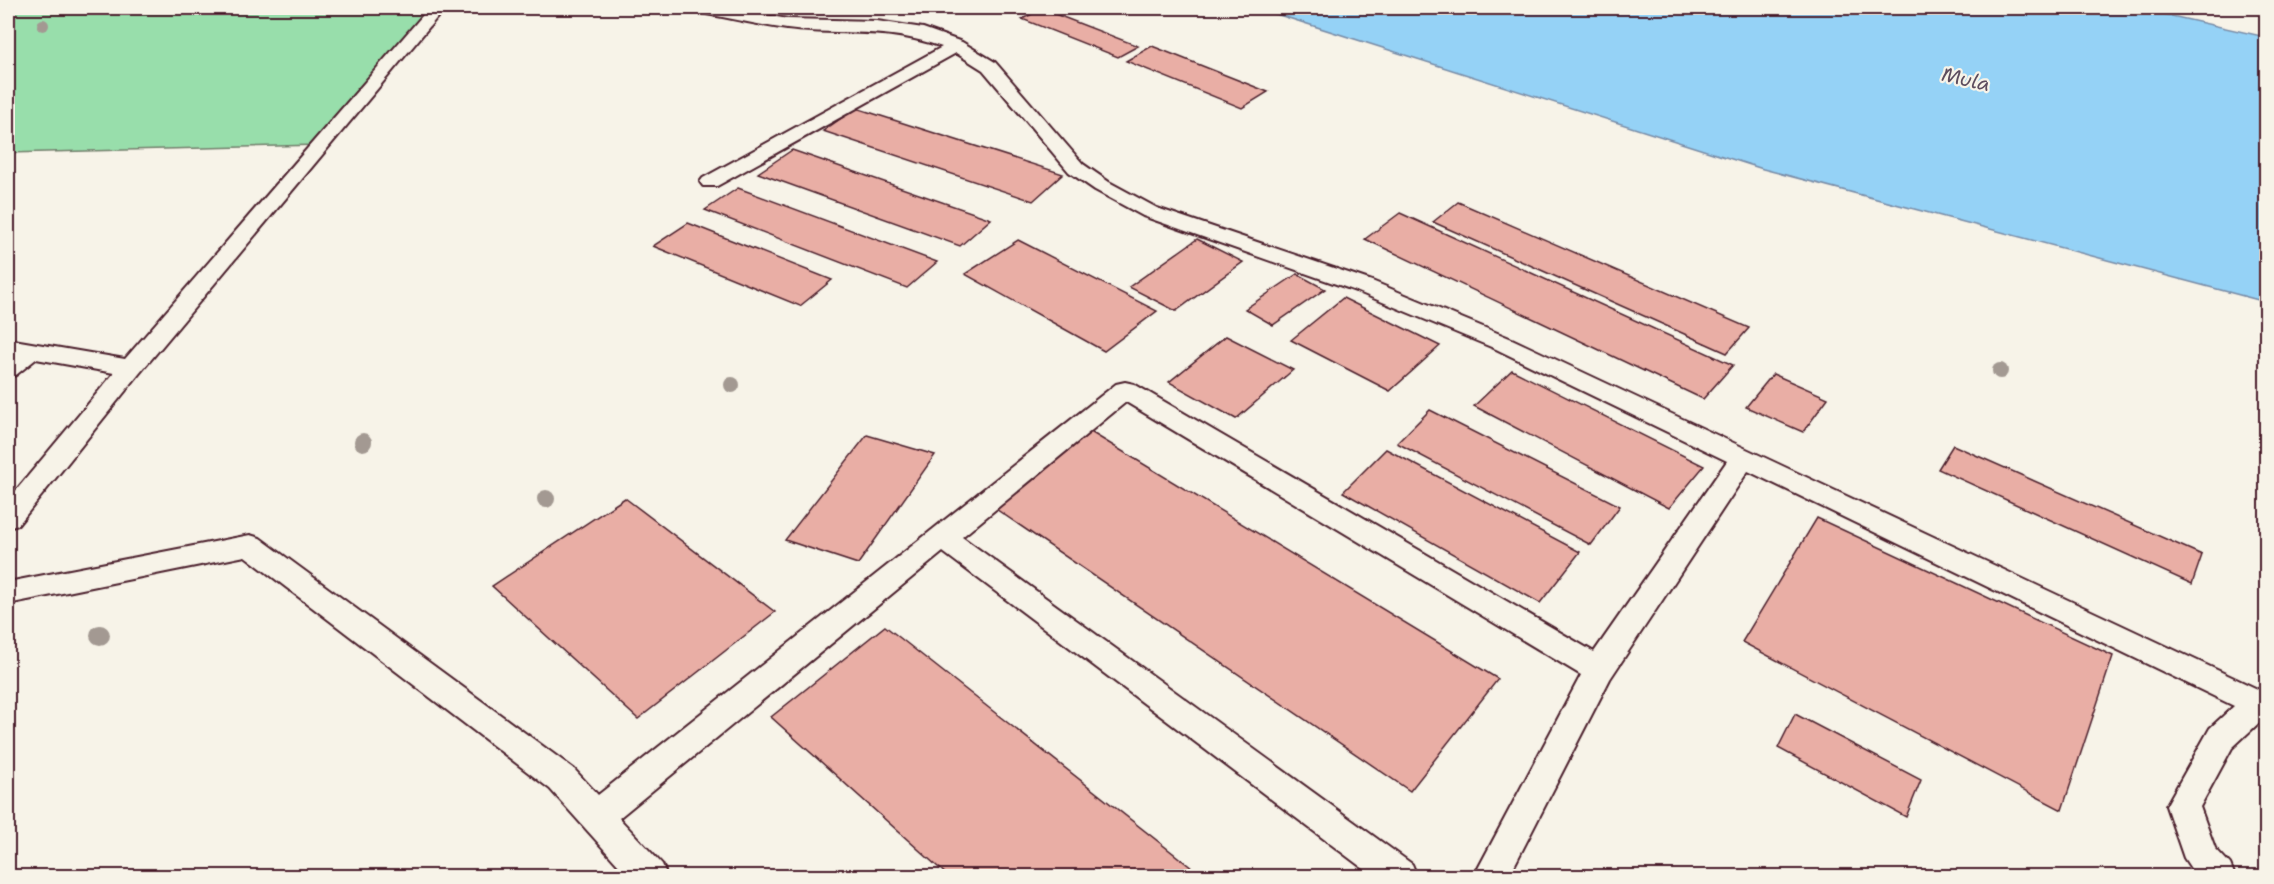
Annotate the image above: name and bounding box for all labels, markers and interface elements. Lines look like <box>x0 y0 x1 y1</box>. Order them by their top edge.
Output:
water label: Mula <box>1939 61 1993 97</box>

